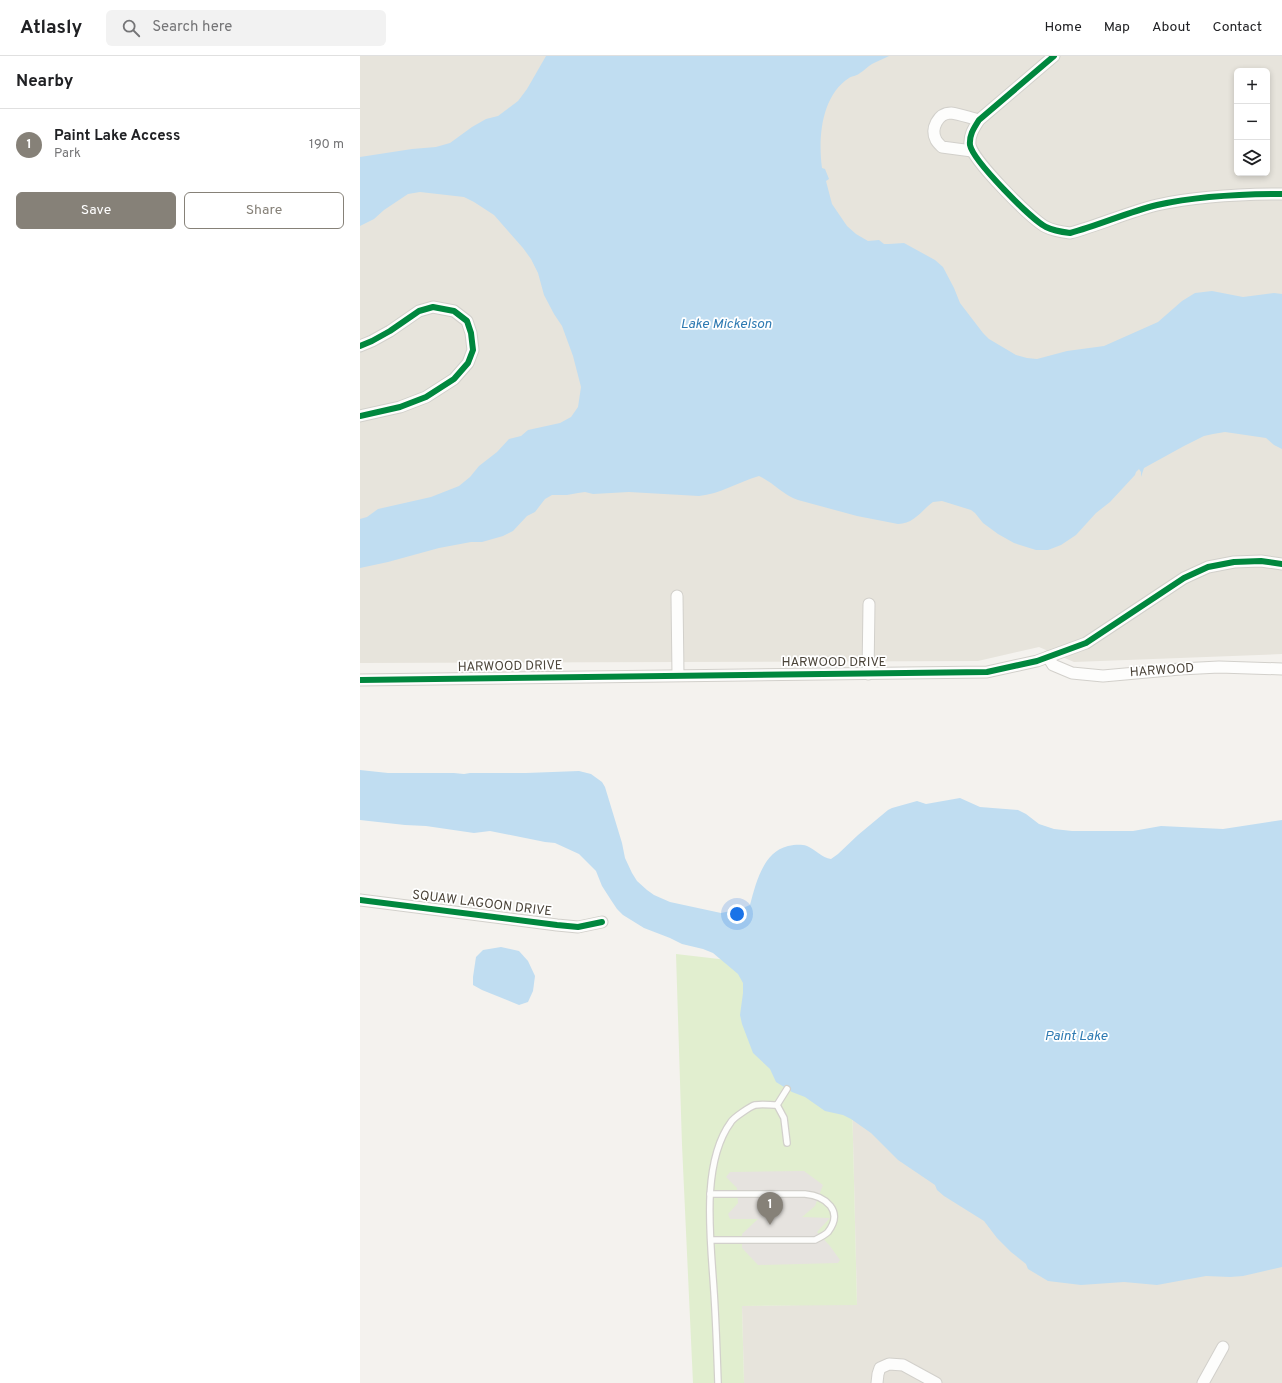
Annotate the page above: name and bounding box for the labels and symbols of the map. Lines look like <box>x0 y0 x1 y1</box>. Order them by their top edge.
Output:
water label: Lake Mickelson <box>680 316 772 333</box>
street label: HARWOOD DRIVE <box>782 655 886 671</box>
street label: HARWOOD DRIVE <box>457 658 563 676</box>
street label: HARWOOD <box>1129 661 1195 681</box>
street label: SQUAW LAGOON DRIVE <box>411 887 553 921</box>
your location <box>727 904 747 924</box>
water label: Paint Lake <box>1045 1028 1108 1045</box>
pin: 1 <box>757 1192 783 1225</box>

